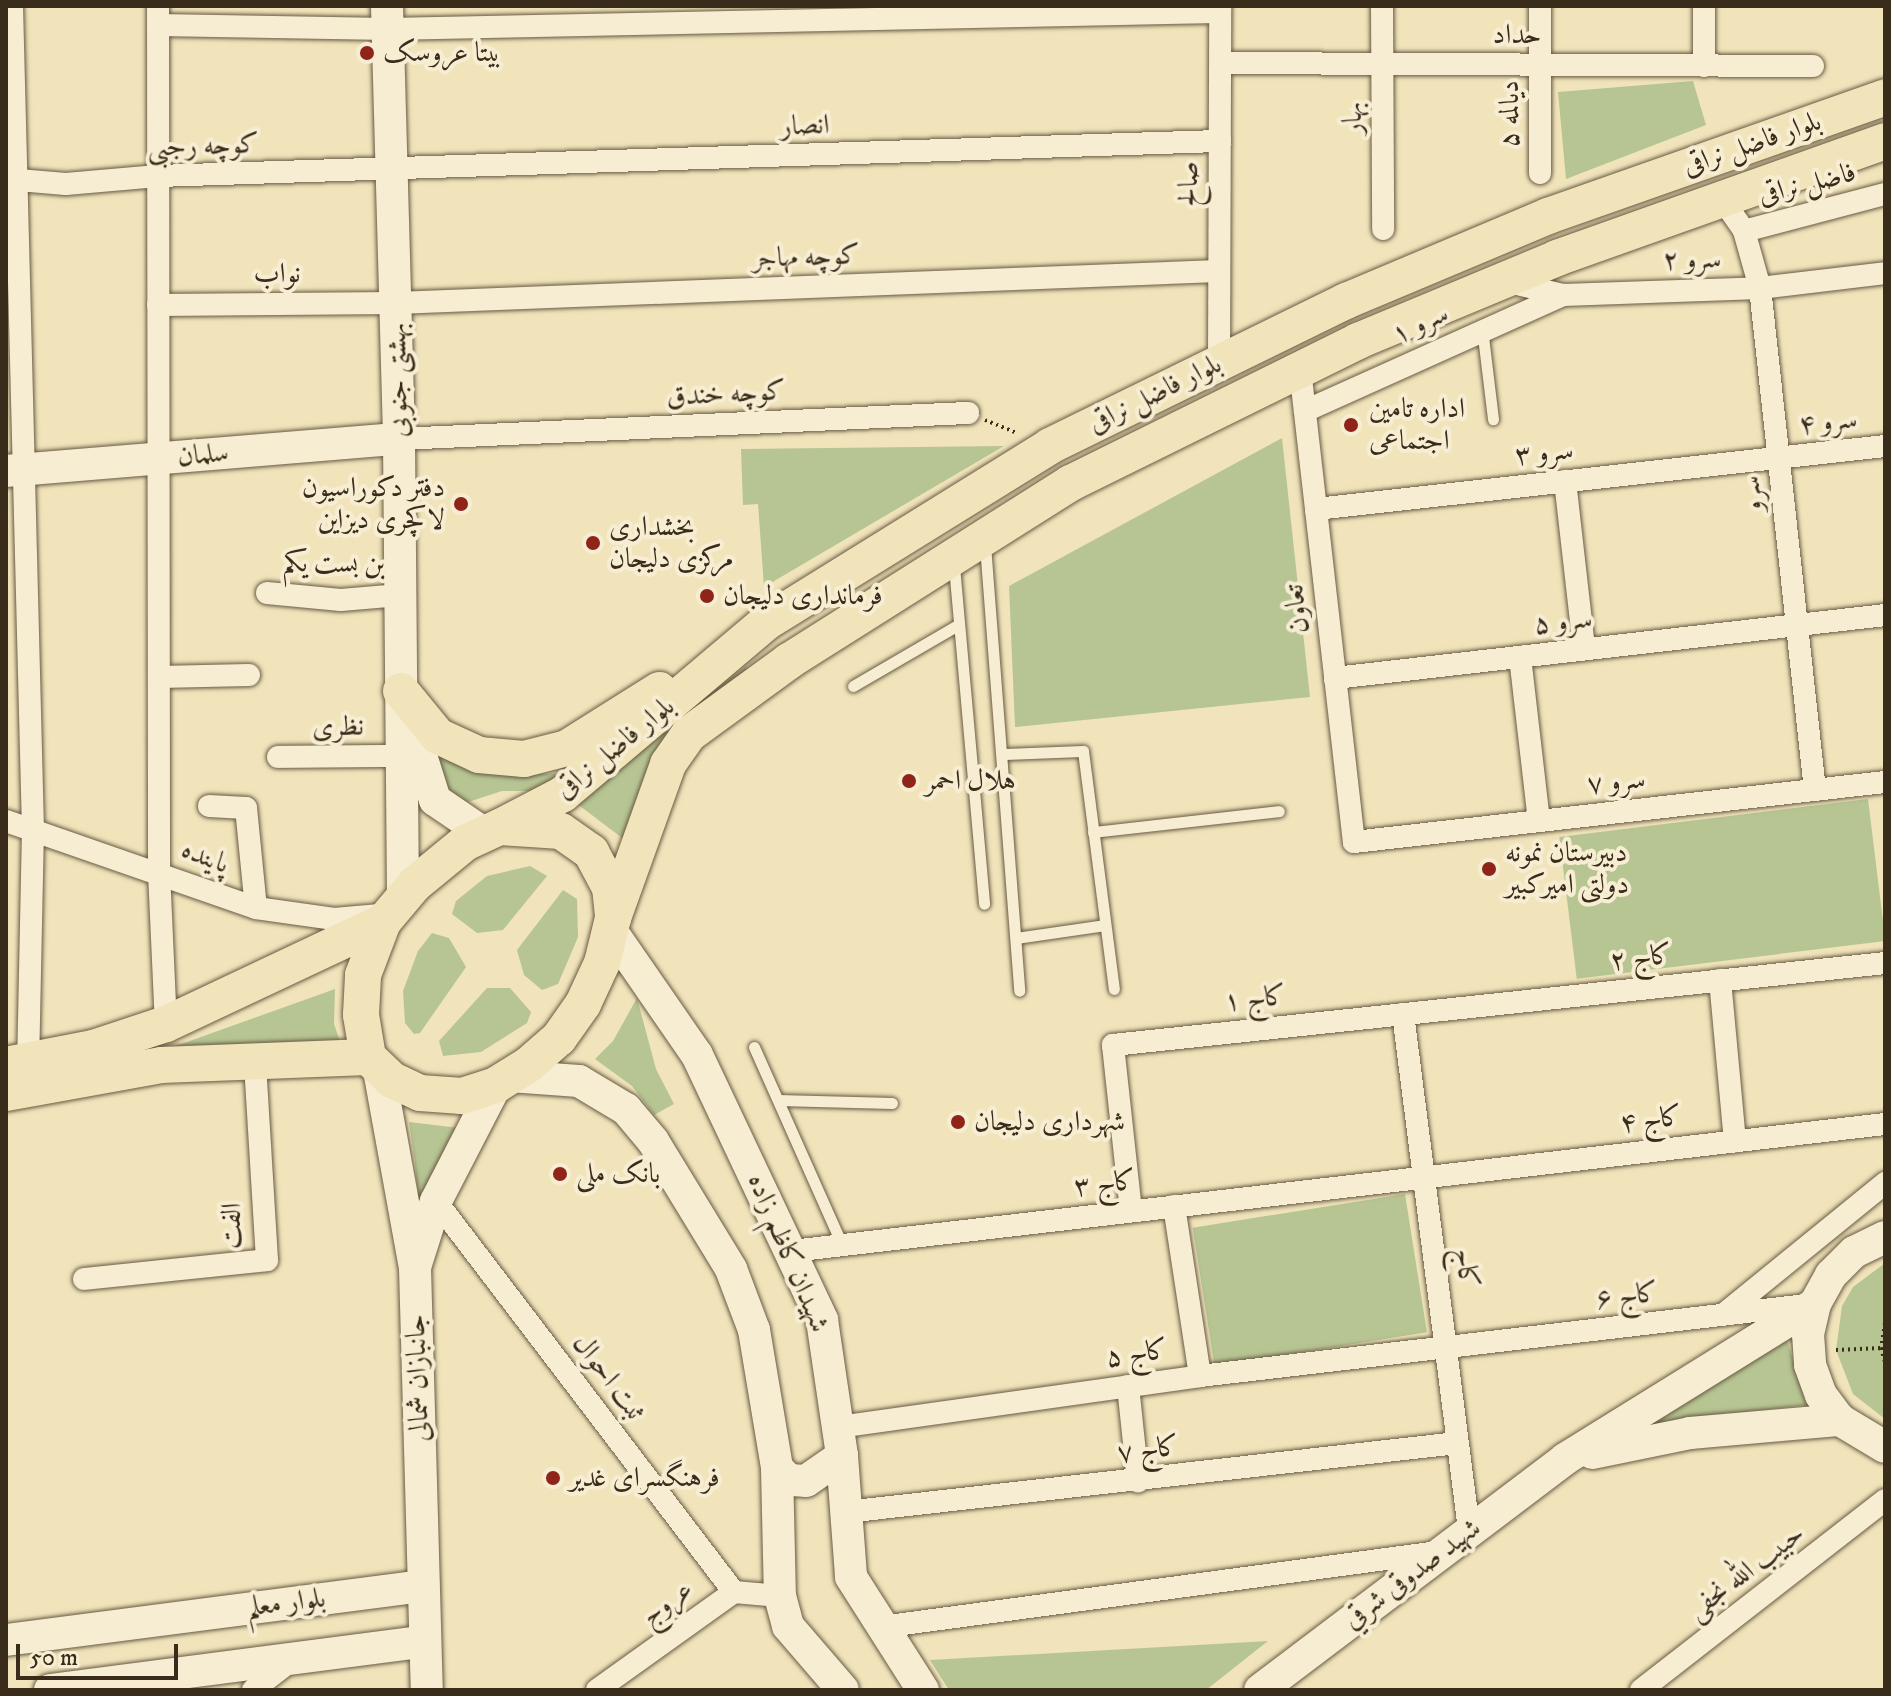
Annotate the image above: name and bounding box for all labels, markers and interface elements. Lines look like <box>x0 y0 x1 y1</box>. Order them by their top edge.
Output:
street label: حداد <box>1493 18 1541 52</box>
place label: بیتا عروسک <box>383 36 501 70</box>
marker: بیتا عروسک <box>358 44 376 62</box>
street label: دیالمه ۵ <box>1493 80 1527 148</box>
street label: بهار <box>1336 102 1370 134</box>
street label: بلوار فاضل نراقی <box>1678 105 1826 183</box>
street label: انصار <box>780 108 830 144</box>
street label: کوچه رجبی <box>147 127 259 165</box>
street label: فاضل نراقی <box>1755 156 1859 212</box>
street label: صالح <box>1172 161 1206 207</box>
street label: کوچه مهاجر <box>752 238 860 276</box>
street label: سرو ۲ <box>1662 242 1722 278</box>
street label: نواب <box>254 257 300 291</box>
street label: سرو ۱ <box>1386 296 1454 352</box>
street label: بهشتی جنوبی <box>380 322 416 438</box>
street label: بلوار فاضل نراقی <box>1083 347 1227 441</box>
street label: کوچه خندق <box>666 374 786 414</box>
place label: اداره تامین اجتماعی <box>1369 392 1465 458</box>
street label: سرو ۴ <box>1797 402 1859 442</box>
marker: اداره تامین اجتماعی <box>1340 414 1362 436</box>
street label: سرو ۳ <box>1513 433 1575 473</box>
street label: سلمان <box>176 436 230 474</box>
place label: دفتر دکوراسیون لاکچری دیزاین <box>302 471 445 537</box>
street label: سرو <box>1733 474 1771 514</box>
marker: دفتر دکوراسیون لاکچری دیزاین <box>452 495 470 513</box>
place label: بخشداری مرکزی دلیجان <box>609 510 734 576</box>
marker: بخشداری مرکزی دلیجان <box>584 534 602 552</box>
street label: بن بست یکم <box>283 546 385 582</box>
place label: فرمانداری دلیجان <box>723 579 883 613</box>
street label: تعاون <box>1277 583 1317 635</box>
marker: فرمانداری دلیجان <box>698 587 716 605</box>
street label: سرو ۵ <box>1532 602 1594 642</box>
street label: بلوار فاضل نراقی <box>548 690 682 806</box>
street label: نظری <box>312 710 364 744</box>
street label: سرو ۷ <box>1585 762 1647 802</box>
place label: هلال احمر <box>925 764 1016 798</box>
marker: هلال احمر <box>900 772 918 790</box>
street label: پاینده <box>176 833 234 881</box>
place label: دبیرستان نمونه دولتی امیرکبیر <box>1505 836 1629 902</box>
marker: دبیرستان نمونه دولتی امیرکبیر <box>1480 860 1498 878</box>
street label: کاج ۲ <box>1608 938 1674 978</box>
street label: کاج ۱ <box>1222 979 1288 1019</box>
street label: کاج ۴ <box>1618 1100 1684 1140</box>
place label: شهرداری دلیجان <box>974 1105 1125 1139</box>
marker: شهرداری دلیجان <box>949 1113 967 1131</box>
place label: بانک ملی <box>576 1157 660 1191</box>
street label: کاج ۳ <box>1072 1164 1138 1204</box>
marker: بانک ملی <box>551 1165 569 1183</box>
street label: شهیدان کاظم زاده <box>740 1169 836 1337</box>
street label: الفت <box>215 1203 249 1249</box>
street label: کاج <box>1447 1246 1485 1290</box>
street label: کاج ۶ <box>1594 1276 1660 1316</box>
street label: جانبازان شمالی <box>399 1314 437 1442</box>
street label: ثبت احوال <box>565 1327 653 1429</box>
street label: کاج ۵ <box>1104 1333 1170 1375</box>
street label: کاج ۷ <box>1115 1430 1181 1470</box>
place label: فرهنگسرای غدیر <box>569 1461 720 1495</box>
marker: فرهنگسرای غدیر <box>544 1469 562 1487</box>
street label: شهید صدوقی شرقي <box>1337 1511 1487 1637</box>
street label: حبیب الله نجفی <box>1681 1517 1811 1627</box>
street label: عروج <box>634 1573 700 1633</box>
street label: بلوار معلم <box>245 1581 327 1625</box>
scale bar <box>20 1628 182 1678</box>
text: 50 m <box>30 1643 78 1673</box>

